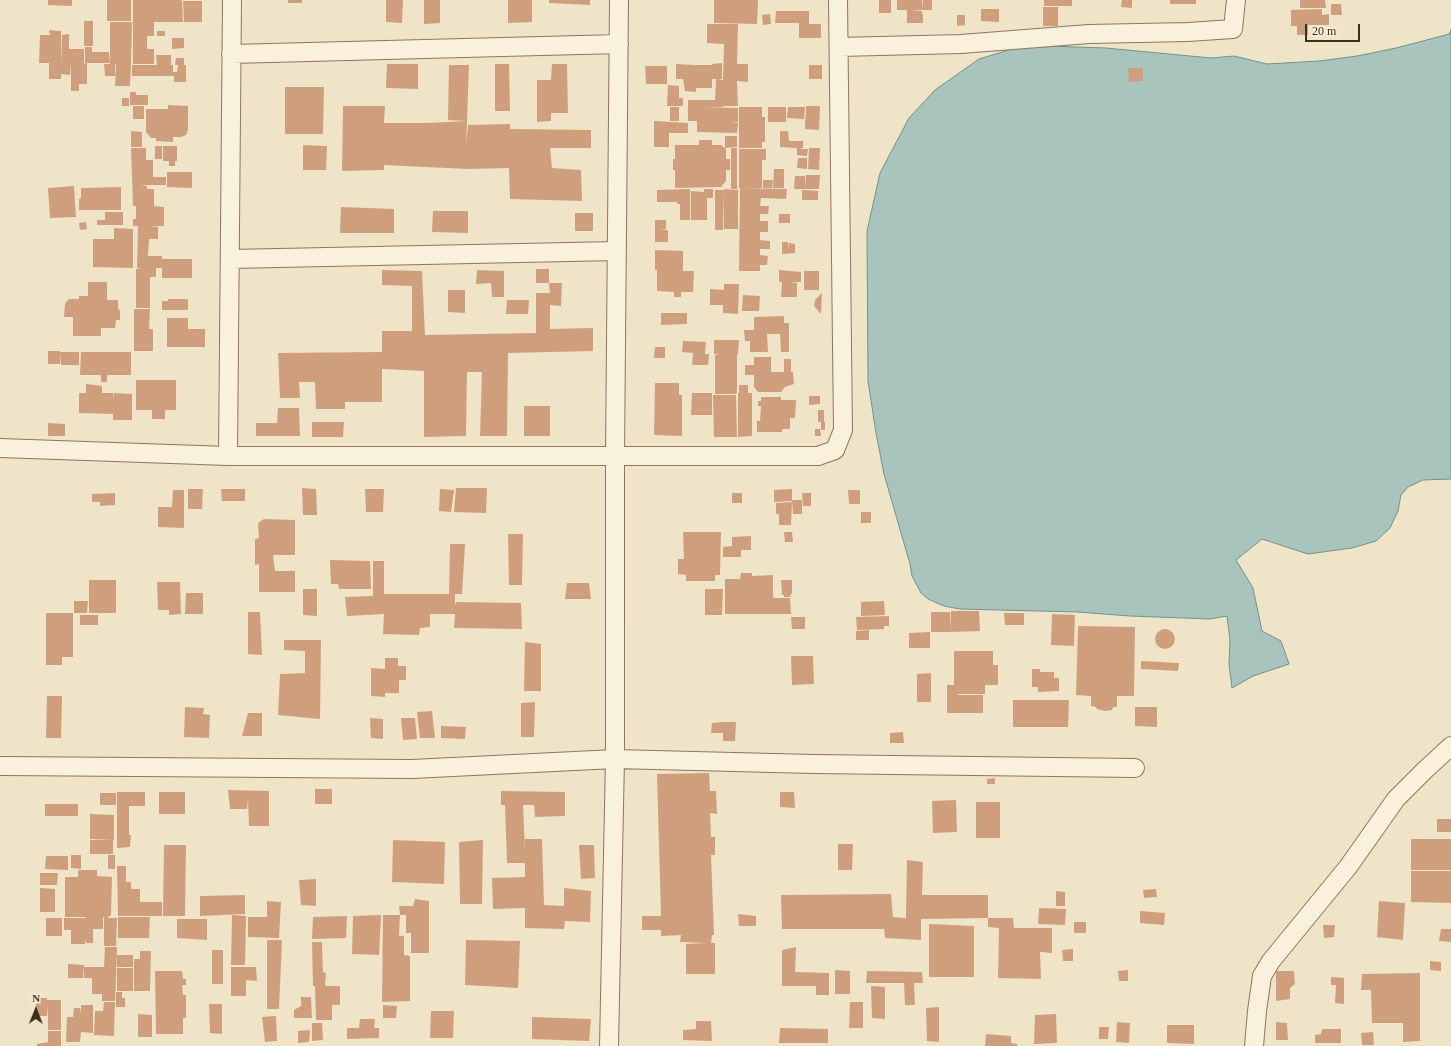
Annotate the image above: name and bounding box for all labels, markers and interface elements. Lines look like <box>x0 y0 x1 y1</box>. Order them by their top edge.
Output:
scale bar <box>1307 16 1362 42</box>
text: 20 m <box>1312 24 1336 38</box>
north arrow <box>16 990 56 1030</box>
text: N <box>32 992 40 1004</box>

